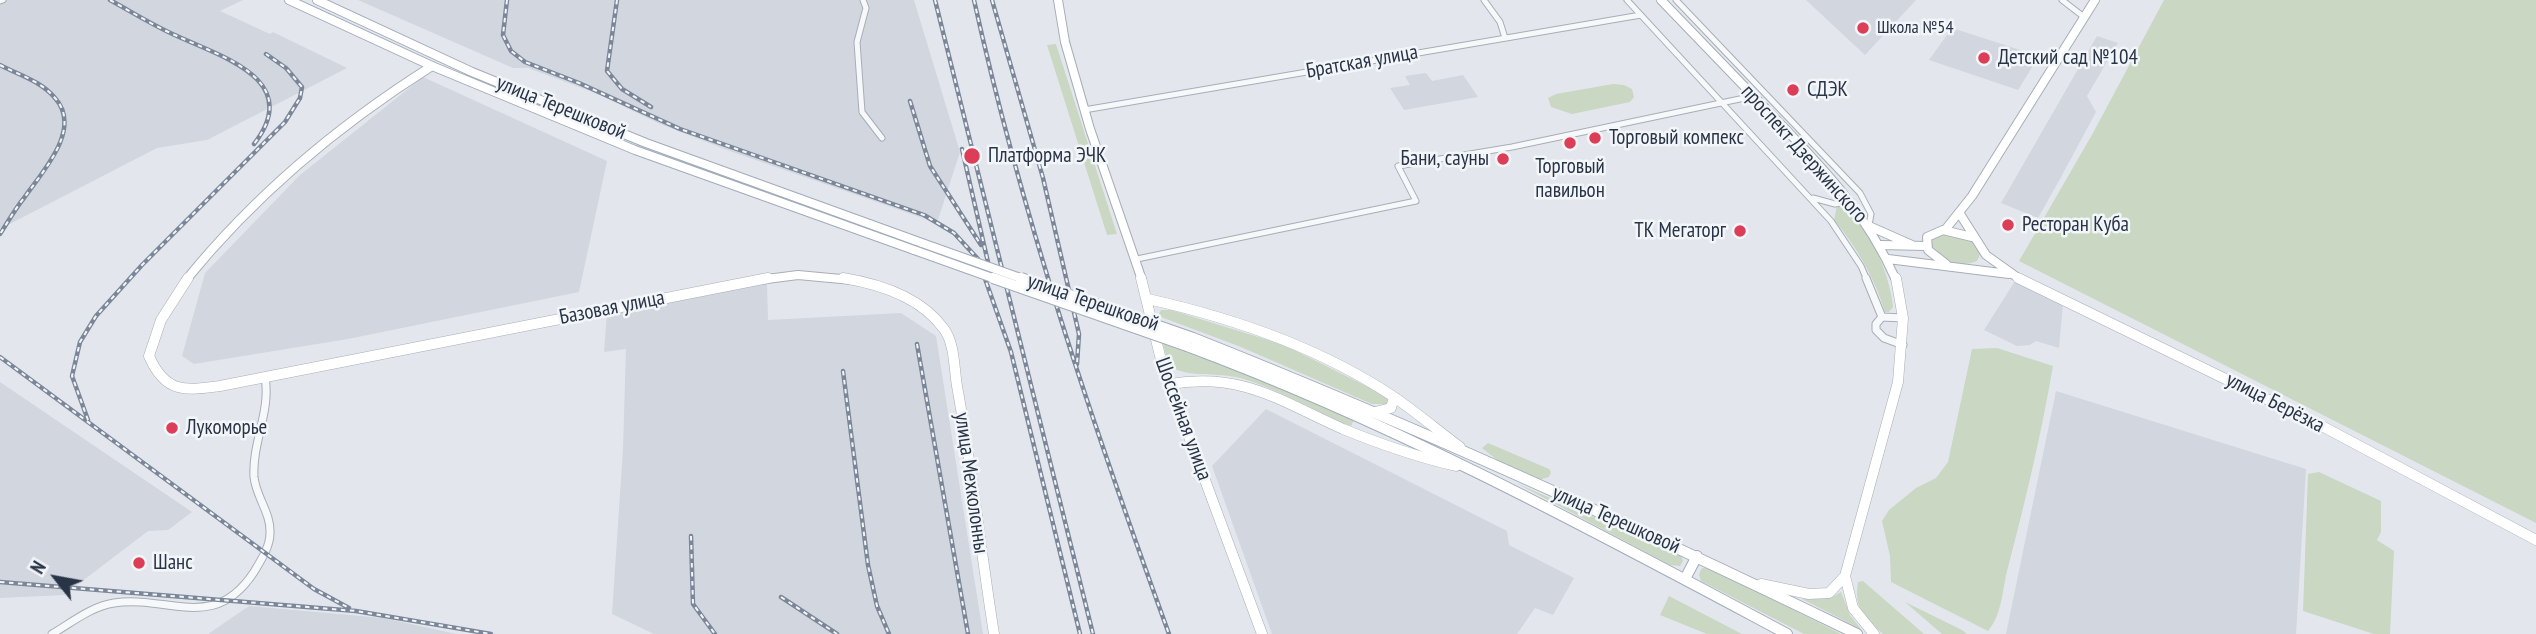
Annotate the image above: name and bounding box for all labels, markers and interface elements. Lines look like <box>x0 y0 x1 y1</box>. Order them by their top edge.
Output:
place label: Школа №54 <box>1877 17 1954 39</box>
marker: Школа №54 <box>1855 20 1871 36</box>
street label: Братская улица <box>1304 40 1420 84</box>
place label: Детский сад №104 <box>1998 45 2138 71</box>
marker: Детский сад №104 <box>1976 50 1992 66</box>
street label: улица Терешковой <box>493 71 629 145</box>
place label: СДЭК <box>1807 77 1848 103</box>
street label: проспект Дзержинского <box>1735 80 1873 228</box>
marker: СДЭК <box>1785 82 1801 98</box>
place label: Торговый компекс <box>1609 125 1744 151</box>
marker: Торговый компекс <box>1587 130 1603 146</box>
marker: Торговый павильон <box>1562 135 1578 151</box>
place label: Платформа ЭЧК <box>988 143 1106 169</box>
marker: Платформа ЭЧК <box>962 146 982 166</box>
place label: Бани, сауны <box>1400 146 1489 172</box>
marker: Бани, сауны <box>1495 151 1511 167</box>
place label: Торговый павильон <box>1535 154 1605 204</box>
place label: Ресторан Куба <box>2022 212 2129 238</box>
marker: Ресторан Куба <box>2000 217 2016 233</box>
place label: ТК Мегаторг <box>1634 218 1726 244</box>
marker: ТК Мегаторг <box>1732 223 1748 239</box>
street label: улица Терешковой <box>1024 269 1162 337</box>
street label: Базовая улица <box>557 285 667 331</box>
street label: Шоссейная улица <box>1149 354 1217 484</box>
street label: улица Берёзка <box>2222 367 2328 439</box>
street label: улица Мехколонны <box>949 411 993 555</box>
place label: Лукоморье <box>186 415 267 441</box>
marker: Лукоморье <box>164 420 180 436</box>
street label: улица Терешковой <box>1548 481 1684 559</box>
north arrow <box>21 543 91 613</box>
place label: Шанс <box>153 550 193 576</box>
marker: Шанс <box>131 555 147 571</box>
text: N <box>25 557 51 578</box>

